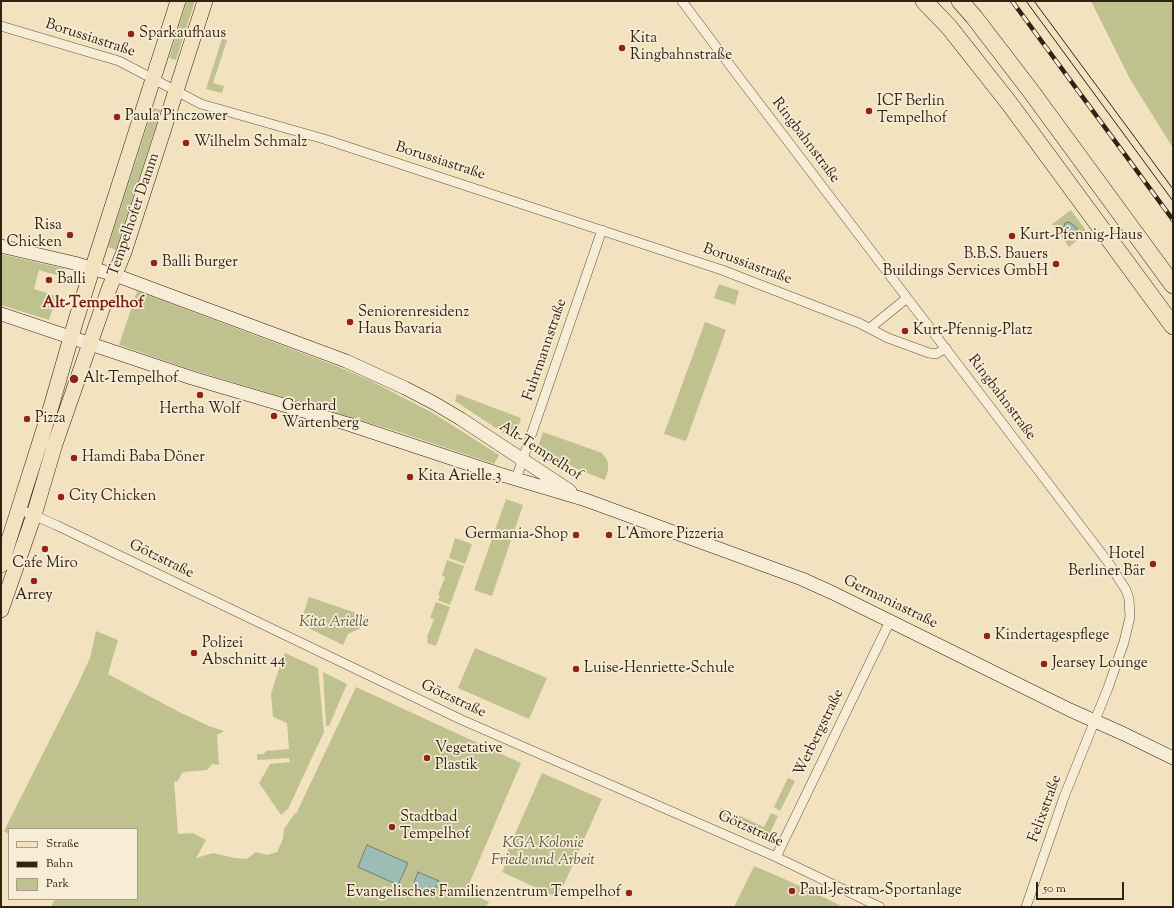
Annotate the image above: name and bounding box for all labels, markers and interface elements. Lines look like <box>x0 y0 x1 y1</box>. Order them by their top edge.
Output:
street label: Borussiastraße <box>43 16 137 62</box>
place label: Sparkaufhaus <box>139 25 226 43</box>
marker: Sparkaufhaus <box>126 29 136 39</box>
place label: Kita Ringbahnstraße <box>630 30 732 65</box>
marker: Kita Ringbahnstraße <box>617 43 627 53</box>
place label: ICF Berlin Tempelhof <box>877 93 947 128</box>
street label: Ringbahnstraße <box>767 95 843 187</box>
marker: ICF Berlin Tempelhof <box>864 106 874 116</box>
place label: Paula Pinczower <box>125 108 228 126</box>
marker: Paula Pinczower <box>112 112 122 122</box>
place label: Wilhelm Schmalz <box>194 134 307 152</box>
marker: Wilhelm Schmalz <box>181 138 191 148</box>
street label: Borussiastraße <box>393 139 487 185</box>
street label: Tempelhofer Damm <box>105 151 165 279</box>
place label: Risa Chicken <box>6 217 62 252</box>
place label: Kurt-Pfennig-Haus <box>1020 227 1142 245</box>
marker: Risa Chicken <box>65 230 75 240</box>
marker: Kurt-Pfennig-Haus <box>1007 231 1017 241</box>
street label: Borussiastraße <box>700 241 794 289</box>
place label: B.B.S. Bauers Buildings Services GmbH <box>883 246 1048 281</box>
place label: Balli Burger <box>162 254 238 272</box>
marker: Balli Burger <box>149 258 159 268</box>
marker: B.B.S. Bauers Buildings Services GmbH <box>1051 259 1061 269</box>
place label: Balli <box>57 271 86 289</box>
marker: Balli <box>44 275 54 285</box>
district label: Alt-Tempelhof <box>42 294 144 314</box>
street label: Fuhrmannstraße <box>520 297 572 403</box>
place label: Seniorenresidenz Haus Bavaria <box>358 304 469 339</box>
marker: Seniorenresidenz Haus Bavaria <box>345 317 355 327</box>
place label: Kurt-Pfennig-Platz <box>913 322 1032 340</box>
marker: Kurt-Pfennig-Platz <box>900 326 910 336</box>
street label: Ringbahnstraße <box>963 352 1039 444</box>
place label: Alt-Tempelhof <box>83 370 178 388</box>
marker: Alt-Tempelhof <box>68 373 80 385</box>
marker: Hertha Wolf <box>195 390 205 400</box>
place label: Gerhard Wartenberg <box>282 398 359 433</box>
place label: Hertha Wolf <box>159 401 241 419</box>
place label: Pizza <box>35 410 66 428</box>
marker: Gerhard Wartenberg <box>269 411 279 421</box>
marker: Pizza <box>22 414 32 424</box>
street label: Alt-Tempelhof <box>495 419 585 485</box>
place label: Hamdi Baba Döner <box>82 449 205 467</box>
marker: Hamdi Baba Döner <box>69 453 79 463</box>
place label: Kita Arielle 3 <box>418 468 501 486</box>
marker: Kita Arielle 3 <box>405 472 415 482</box>
place label: City Chicken <box>69 488 156 506</box>
marker: City Chicken <box>56 492 66 502</box>
place label: Germania-Shop <box>465 526 568 544</box>
place label: L'Amore Pizzeria <box>617 526 724 544</box>
marker: Germania-Shop <box>571 530 581 540</box>
marker: L'Amore Pizzeria <box>604 530 614 540</box>
street label: Götzstraße <box>126 537 196 583</box>
marker: Cafe Miro <box>40 544 50 554</box>
place label: Hotel Berliner Bär <box>1068 546 1145 581</box>
place label: Cafe Miro <box>12 555 78 573</box>
marker: Hotel Berliner Bär <box>1148 559 1158 569</box>
street label: Germaniastraße <box>840 572 940 634</box>
marker: Arrey <box>29 576 39 586</box>
place label: Arrey <box>15 587 53 605</box>
park label: Kita Arielle <box>299 614 369 632</box>
place label: Kindertagespflege <box>995 627 1109 645</box>
marker: Kindertagespflege <box>982 631 992 641</box>
place label: Polizei Abschnitt 44 <box>202 635 285 670</box>
marker: Polizei Abschnitt 44 <box>189 648 199 658</box>
place label: Jearsey Lounge <box>1052 655 1148 673</box>
marker: Jearsey Lounge <box>1039 659 1049 669</box>
place label: Luise-Henriette-Schule <box>584 660 735 678</box>
marker: Luise-Henriette-Schule <box>571 664 581 674</box>
street label: Götzstraße <box>418 677 488 723</box>
street label: Werbergstraße <box>791 687 849 779</box>
place label: Vegetative Plastik <box>435 740 502 775</box>
marker: Vegetative Plastik <box>422 753 432 763</box>
street label: Felixstraße <box>1026 773 1066 845</box>
street label: Götzstraße <box>715 808 785 852</box>
place label: Stadtbad Tempelhof <box>400 809 470 844</box>
marker: Stadtbad Tempelhof <box>387 822 397 832</box>
legend <box>8 828 138 900</box>
text: Straße <box>46 835 79 853</box>
park label: KGA Kolonie Friede und Arbeit <box>491 835 595 870</box>
text: Bahn <box>46 855 73 873</box>
scale bar <box>1038 874 1126 900</box>
text: Park <box>46 875 69 893</box>
text: 50 m <box>1043 880 1066 898</box>
place label: Paul-Jestram-Sportanlage <box>800 882 962 900</box>
place label: Evangelisches Familienzentrum Tempelhof <box>346 884 621 902</box>
marker: Paul-Jestram-Sportanlage <box>787 886 797 896</box>
marker: Evangelisches Familienzentrum Tempelhof <box>624 888 634 898</box>

